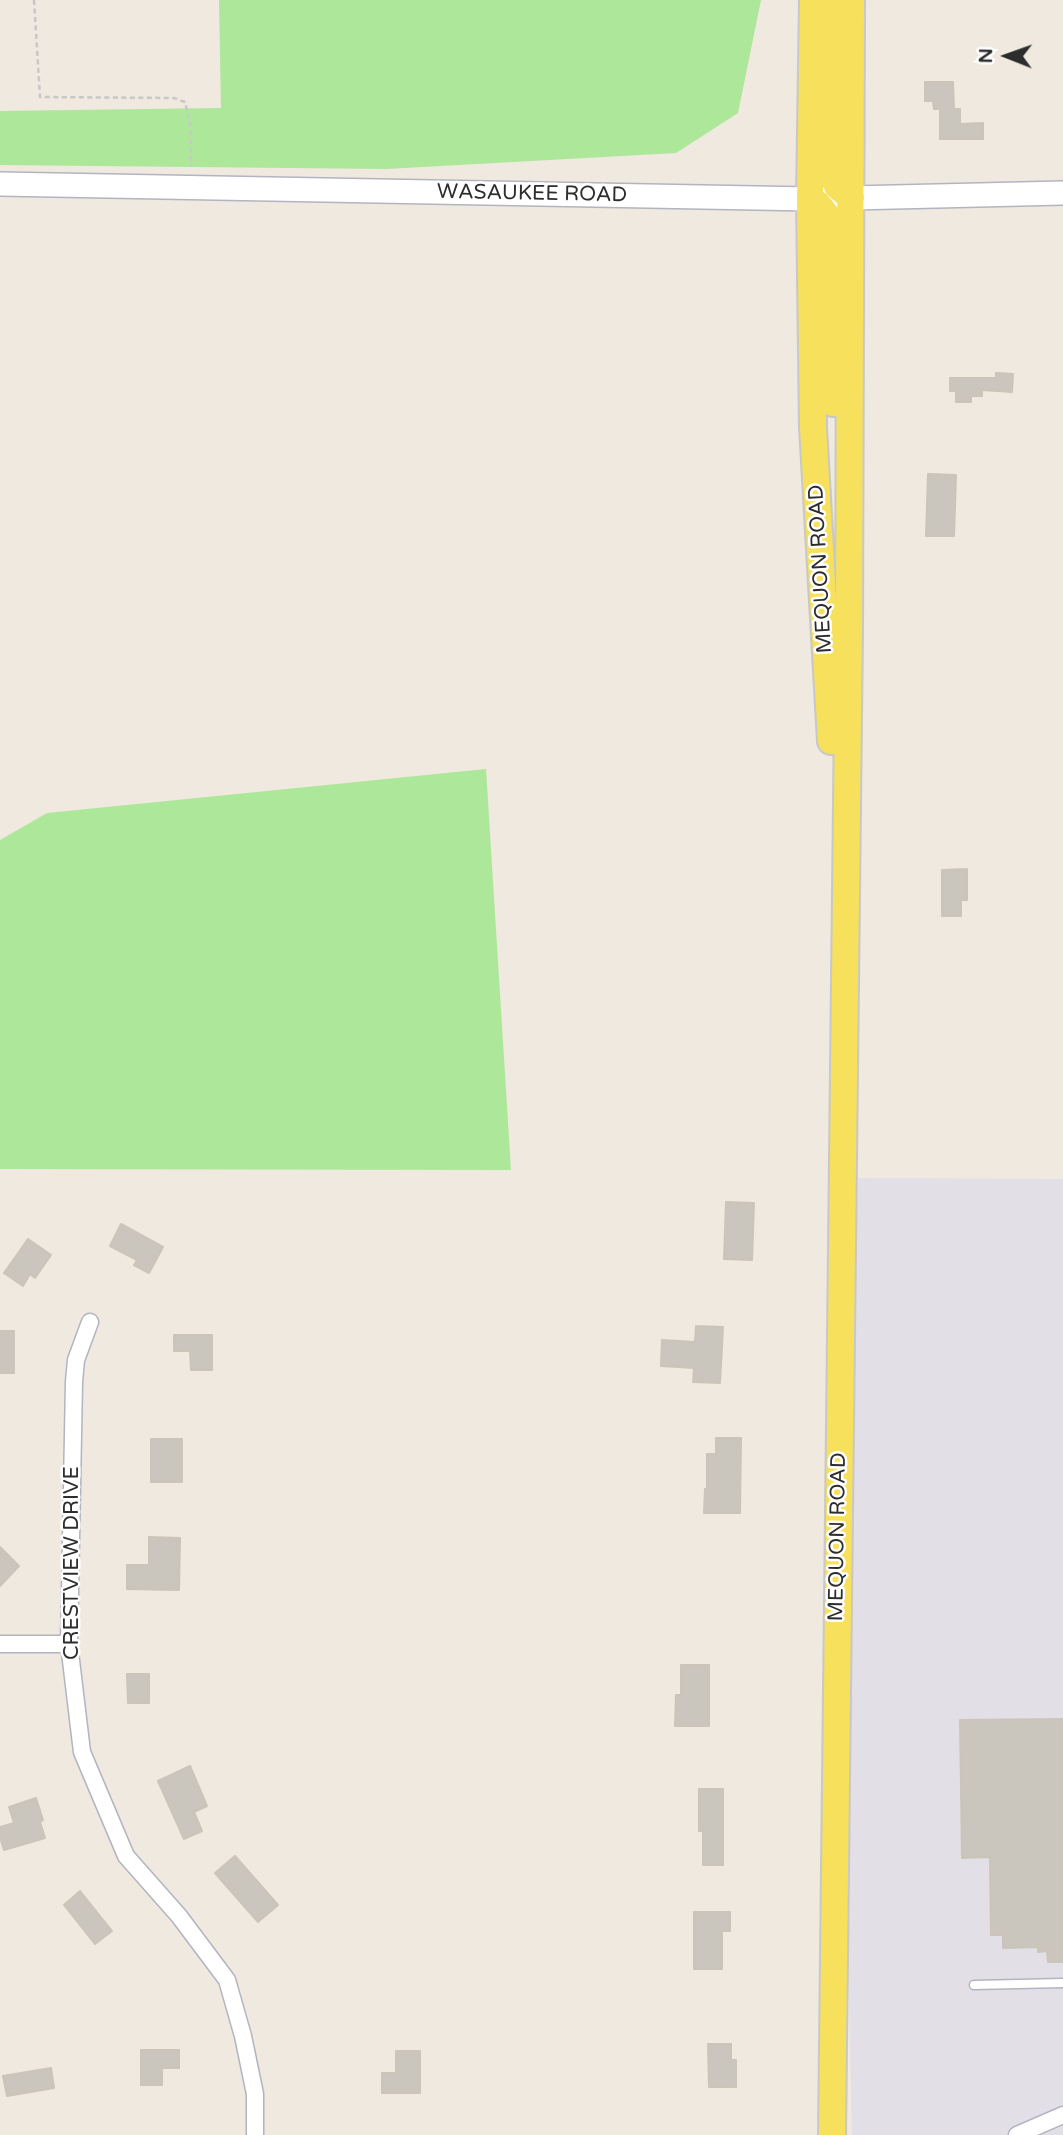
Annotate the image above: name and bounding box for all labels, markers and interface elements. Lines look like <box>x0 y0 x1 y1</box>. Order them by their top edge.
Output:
north arrow <box>972 21 1042 91</box>
text: N <box>975 48 997 63</box>
street label: WASAUKEE ROAD <box>437 180 627 208</box>
street label: MEQUON ROAD <box>804 484 838 654</box>
street label: MEQUON ROAD <box>824 1452 852 1622</box>
street label: CRESTVIEW DRIVE <box>59 1466 85 1660</box>

